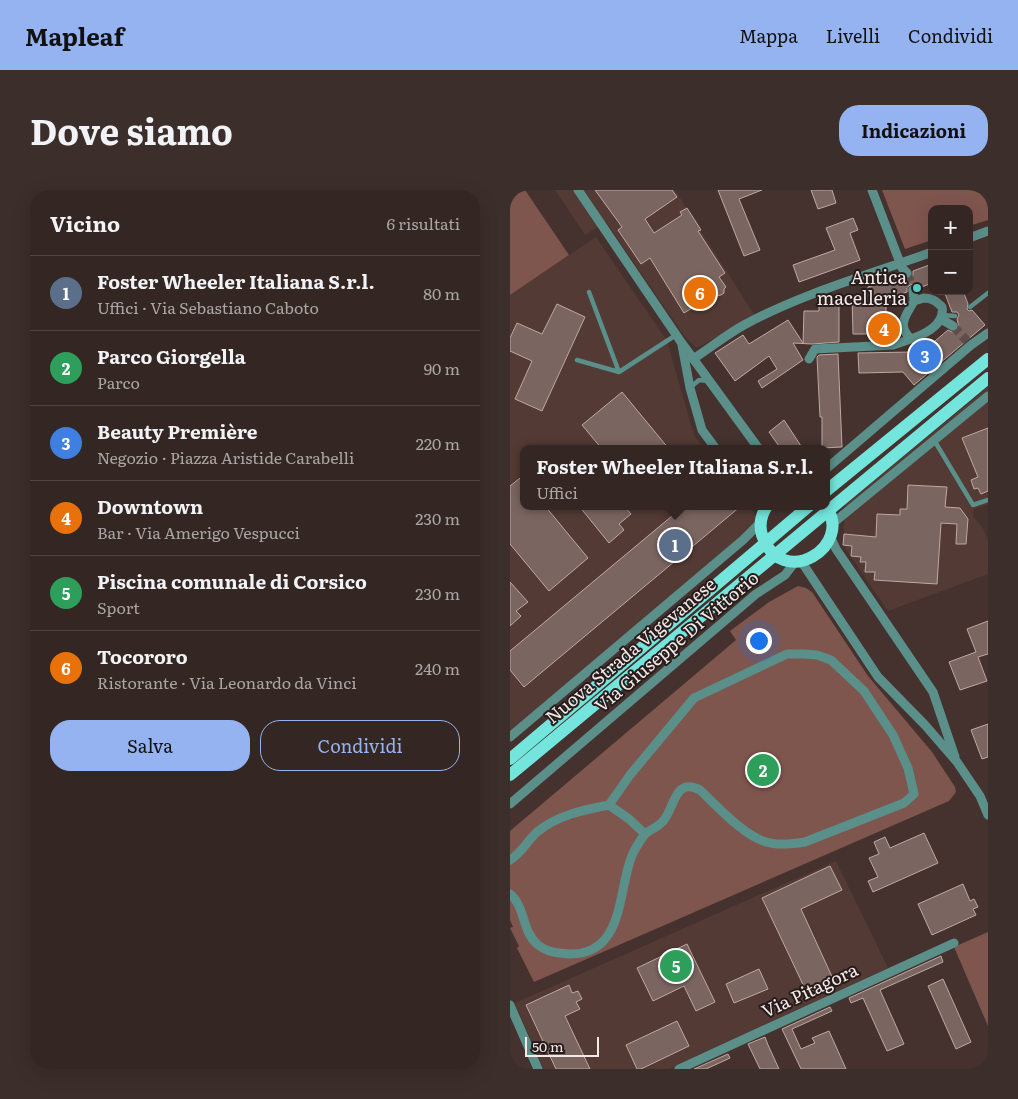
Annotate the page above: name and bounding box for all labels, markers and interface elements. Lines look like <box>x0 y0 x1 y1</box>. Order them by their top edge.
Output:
text: Mapleaf <box>25 18 124 53</box>
text: Mappa <box>739 22 798 49</box>
text: Livelli <box>826 22 880 49</box>
text: Condividi <box>908 22 993 49</box>
text: Dove siamo <box>30 104 233 156</box>
button: Indicazioni <box>839 105 988 156</box>
map controls <box>928 205 973 295</box>
button: + <box>928 205 973 250</box>
text: Vicino <box>50 207 120 238</box>
text: 6 risultati <box>387 211 460 235</box>
button: − <box>928 250 973 295</box>
place label: Antica macelleria <box>817 263 907 311</box>
text: Foster Wheeler Italiana S.r.l. <box>97 267 375 295</box>
pin: 6 <box>684 274 716 312</box>
text: 1 <box>63 281 69 305</box>
text: 80 m <box>423 281 460 305</box>
marker: Antica macelleria <box>911 282 923 294</box>
text: Uffici · Via Sebastiano Caboto <box>97 295 319 319</box>
pin: 4 <box>868 310 900 348</box>
pin: 3 <box>909 337 941 375</box>
text: Parco Giorgella <box>97 342 246 370</box>
text: 2 <box>62 356 70 380</box>
text: 90 m <box>424 356 460 380</box>
text: Parco <box>97 370 140 394</box>
text: Beauty Première <box>97 417 258 445</box>
text: 3 <box>62 431 70 455</box>
text: 220 m <box>416 431 460 455</box>
text: Negozio · Piazza Aristide Carabelli <box>97 445 354 469</box>
popup <box>520 445 830 510</box>
text: Foster Wheeler Italiana S.r.l. <box>536 452 814 480</box>
text: Uffici <box>536 480 578 504</box>
text: Downtown <box>97 492 203 520</box>
text: 4 <box>61 506 71 530</box>
text: 230 m <box>415 506 460 530</box>
text: Bar · Via Amerigo Vespucci <box>97 520 300 544</box>
pin: 1 <box>659 526 691 564</box>
street label: Via Giuseppe Di Vittorio <box>588 564 764 718</box>
text: Piscina comunale di Corsico <box>97 567 367 595</box>
street label: Nuova Strada Vigevanese <box>539 570 721 729</box>
text: 5 <box>62 581 70 605</box>
text: 230 m <box>415 581 460 605</box>
text: Sport <box>97 595 140 619</box>
your location <box>746 628 772 654</box>
text: Tocororo <box>97 642 188 670</box>
text: 6 <box>61 656 71 680</box>
text: 240 m <box>415 656 460 680</box>
text: Ristorante · Via Leonardo da Vinci <box>97 670 357 694</box>
button: Salva <box>50 720 250 771</box>
button: Condividi <box>260 720 460 771</box>
pin: 2 <box>747 751 779 789</box>
pin: 5 <box>660 947 692 985</box>
street label: Via Pitagora <box>757 955 862 1024</box>
scale bar <box>525 1034 599 1057</box>
text: 50 m <box>532 1036 564 1056</box>

